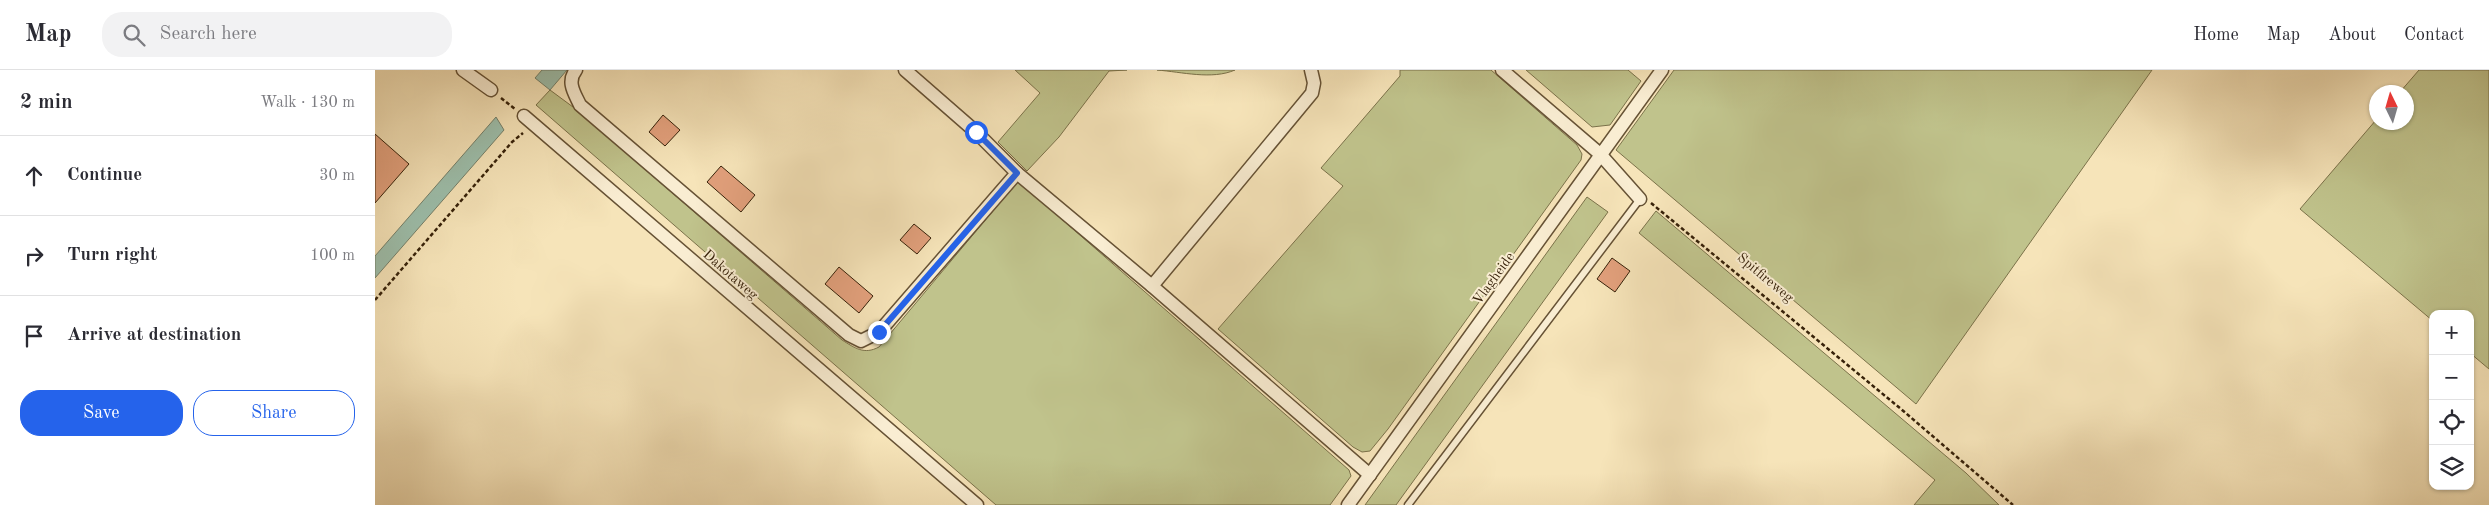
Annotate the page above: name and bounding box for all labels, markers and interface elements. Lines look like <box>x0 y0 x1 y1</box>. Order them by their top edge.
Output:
search box <box>102 12 452 57</box>
icon: search <box>120 21 148 49</box>
text: Map <box>25 23 72 47</box>
text: Search here <box>160 25 257 44</box>
text: Home <box>2193 26 2239 44</box>
text: Map <box>2267 26 2300 44</box>
text: About <box>2328 26 2376 44</box>
text: Contact <box>2404 26 2464 44</box>
north arrow <box>2369 85 2414 130</box>
text: 2 min <box>20 92 73 113</box>
text: Walk · 130 m <box>260 95 355 111</box>
route start <box>965 121 988 144</box>
icon: ahead <box>20 162 48 190</box>
text: Continue <box>67 166 142 185</box>
text: 30 m <box>319 168 355 184</box>
icon: right <box>20 242 48 270</box>
text: Turn right <box>67 246 157 265</box>
street label: Dakotaweg <box>700 247 761 303</box>
text: 100 m <box>310 248 355 264</box>
street label: Vlagheide <box>1470 250 1517 307</box>
street label: Spitfireweg <box>1735 250 1796 305</box>
map controls <box>2429 310 2474 490</box>
button: + <box>2429 310 2474 355</box>
route end <box>868 321 891 344</box>
icon: arrive <box>20 322 48 350</box>
text: Arrive at destination <box>67 326 241 345</box>
button: − <box>2429 355 2474 400</box>
button: Save <box>20 390 183 436</box>
button: Share <box>193 390 355 436</box>
button: locate <box>2429 400 2474 445</box>
button: layers <box>2429 445 2474 490</box>

